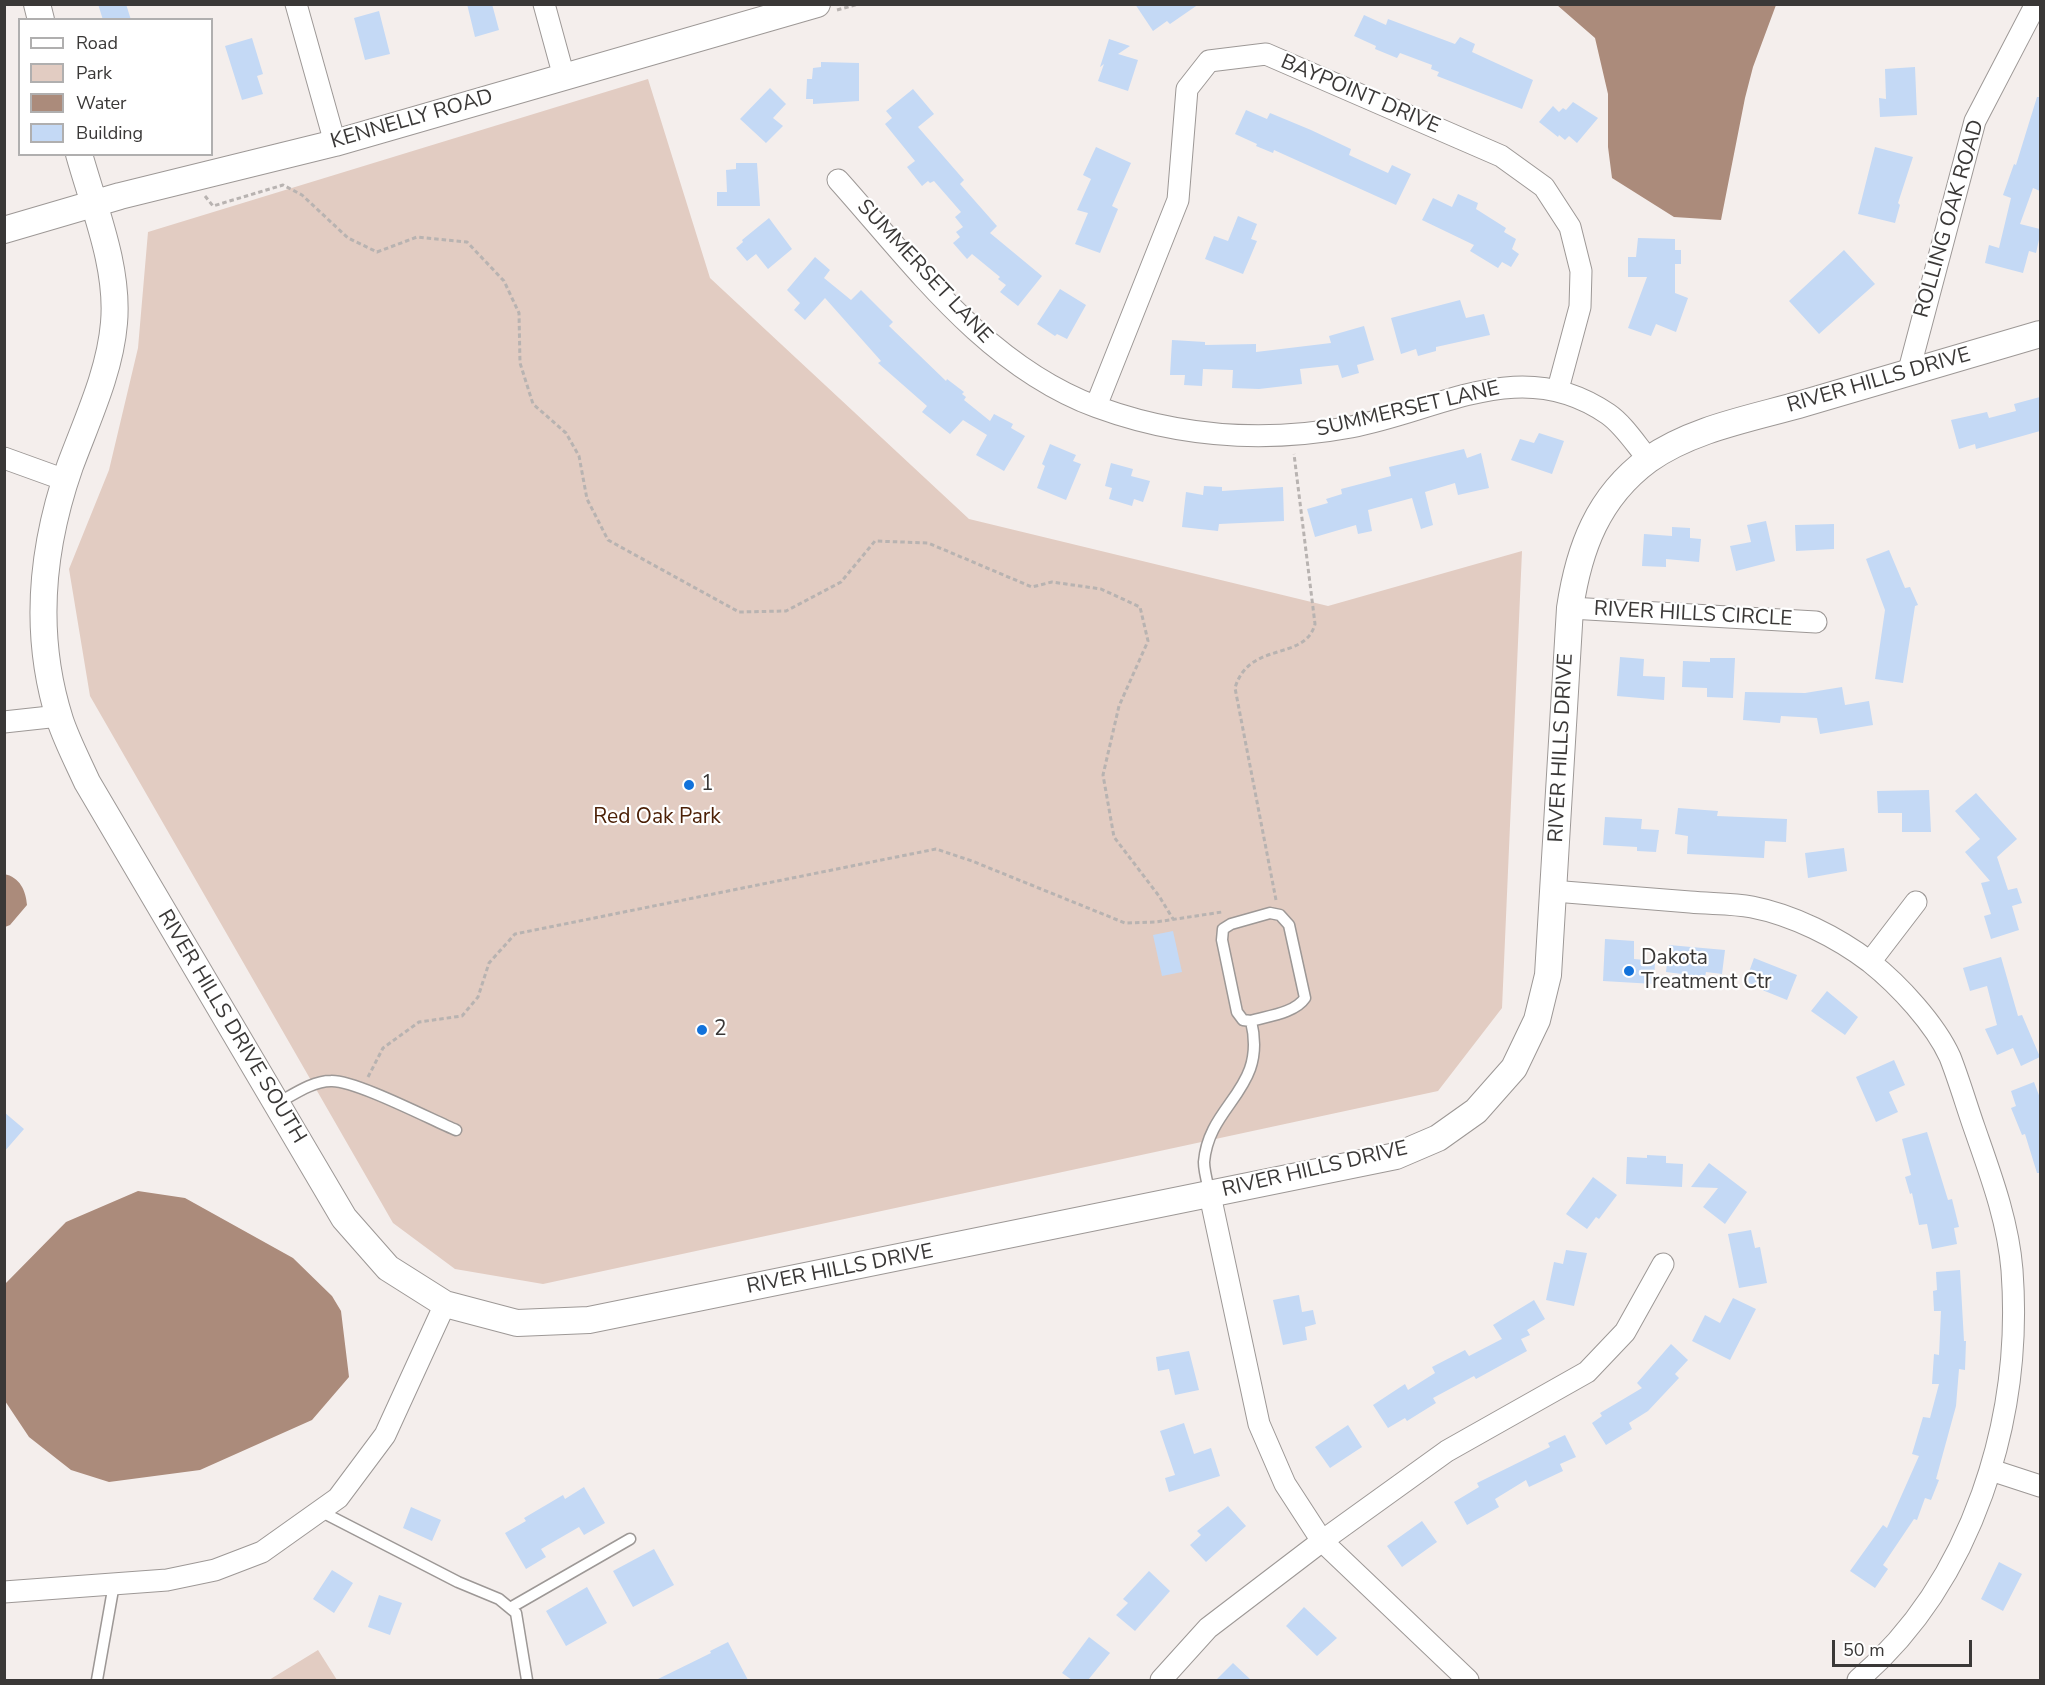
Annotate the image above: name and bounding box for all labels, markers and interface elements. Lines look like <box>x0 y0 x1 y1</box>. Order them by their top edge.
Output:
legend <box>18 18 213 156</box>
text: Road <box>76 31 118 55</box>
street label: BAYPOINT DRIVE <box>1276 50 1444 140</box>
text: Park <box>76 61 112 85</box>
street label: KENNELLY ROAD <box>328 85 496 155</box>
text: Water <box>76 91 127 115</box>
street label: ROLLING OAK ROAD <box>1910 117 1990 321</box>
text: Building <box>76 121 143 145</box>
street label: SUMMERSET LANE <box>851 195 997 349</box>
street label: RIVER HILLS DRIVE <box>1784 343 1974 419</box>
street label: SUMMERSET LANE <box>1314 377 1502 443</box>
street label: RIVER HILLS CIRCLE <box>1593 597 1793 633</box>
street label: RIVER HILLS DRIVE <box>1544 653 1580 843</box>
place label: 1 <box>701 772 714 798</box>
marker: 1 <box>682 778 696 792</box>
park label: Red Oak Park <box>593 805 721 831</box>
street label: RIVER HILLS DRIVE SOUTH <box>151 906 311 1148</box>
place label: Dakota Treatment Ctr <box>1641 946 1772 996</box>
marker: Dakota Treatment Ctr <box>1622 964 1636 978</box>
place label: 2 <box>714 1017 727 1043</box>
marker: 2 <box>695 1023 709 1037</box>
street label: RIVER HILLS DRIVE <box>1220 1136 1410 1204</box>
street label: RIVER HILLS DRIVE <box>745 1240 935 1300</box>
scale bar <box>1835 1628 1974 1666</box>
text: 50 m <box>1843 1638 1885 1662</box>

